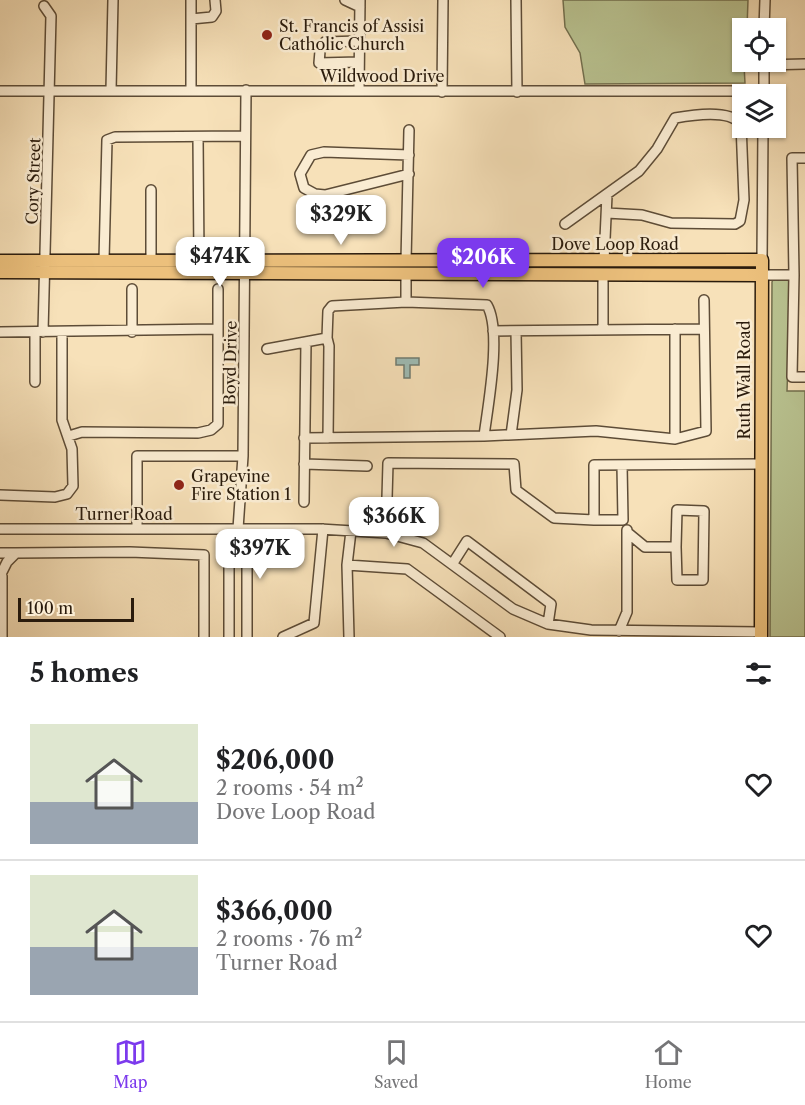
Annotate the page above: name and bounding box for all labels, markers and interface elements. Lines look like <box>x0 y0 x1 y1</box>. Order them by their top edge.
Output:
place label: St. Francis of Assisi Catholic Church <box>279 16 424 54</box>
map controls <box>732 18 786 138</box>
button: locate <box>732 18 786 72</box>
marker: St. Francis of Assisi Catholic Church <box>260 28 274 42</box>
street label: Wildwood Drive <box>319 66 444 86</box>
button: layers <box>732 84 786 138</box>
street label: Cory Street <box>21 137 45 225</box>
pin: $329K <box>299 195 383 246</box>
text: $329K <box>310 202 372 226</box>
street label: Dove Loop Road <box>551 234 679 254</box>
pin: $474K <box>178 237 262 288</box>
pin: $206K <box>441 238 525 289</box>
text: $474K <box>190 244 250 268</box>
text: $206K <box>451 245 515 269</box>
street label: Ruth Wall Road <box>734 320 754 439</box>
street label: Boyd Drive <box>219 321 241 405</box>
place label: Grapevine Fire Station 1 <box>191 466 291 504</box>
marker: Grapevine Fire Station 1 <box>172 478 186 492</box>
pin: $366K <box>352 497 436 548</box>
street label: Turner Road <box>75 504 173 524</box>
text: $366K <box>363 504 425 528</box>
pin: $397K <box>218 529 302 580</box>
text: $397K <box>230 536 290 560</box>
scale bar <box>18 595 134 622</box>
text: 100 m <box>27 598 73 618</box>
text: 5 homes <box>30 657 139 689</box>
icon: filters <box>742 657 775 690</box>
text: $206,000 <box>216 744 335 776</box>
icon: home <box>78 748 150 820</box>
icon: heart <box>742 768 775 801</box>
text: 2 rooms · 54 m² <box>216 776 364 800</box>
text: Dove Loop Road <box>216 800 375 824</box>
text: $366,000 <box>216 895 333 927</box>
icon: home <box>78 899 150 971</box>
icon: heart <box>742 919 775 952</box>
text: 2 rooms · 76 m² <box>216 927 362 951</box>
text: Turner Road <box>216 951 338 975</box>
tab: Map <box>113 1036 148 1092</box>
tab: Saved <box>374 1036 418 1092</box>
tab: Home <box>645 1036 692 1092</box>

